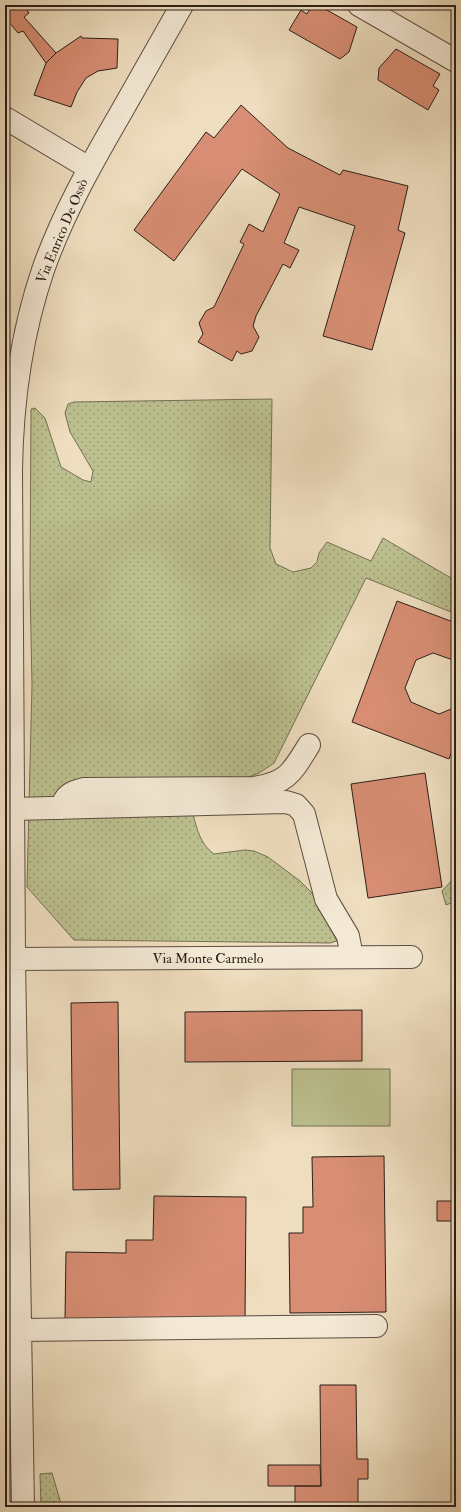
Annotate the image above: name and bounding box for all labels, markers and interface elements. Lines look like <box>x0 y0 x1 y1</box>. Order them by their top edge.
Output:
street label: Via Enrico De Ossò <box>32 176 92 286</box>
street label: Via Monte Carmelo <box>153 950 264 967</box>

